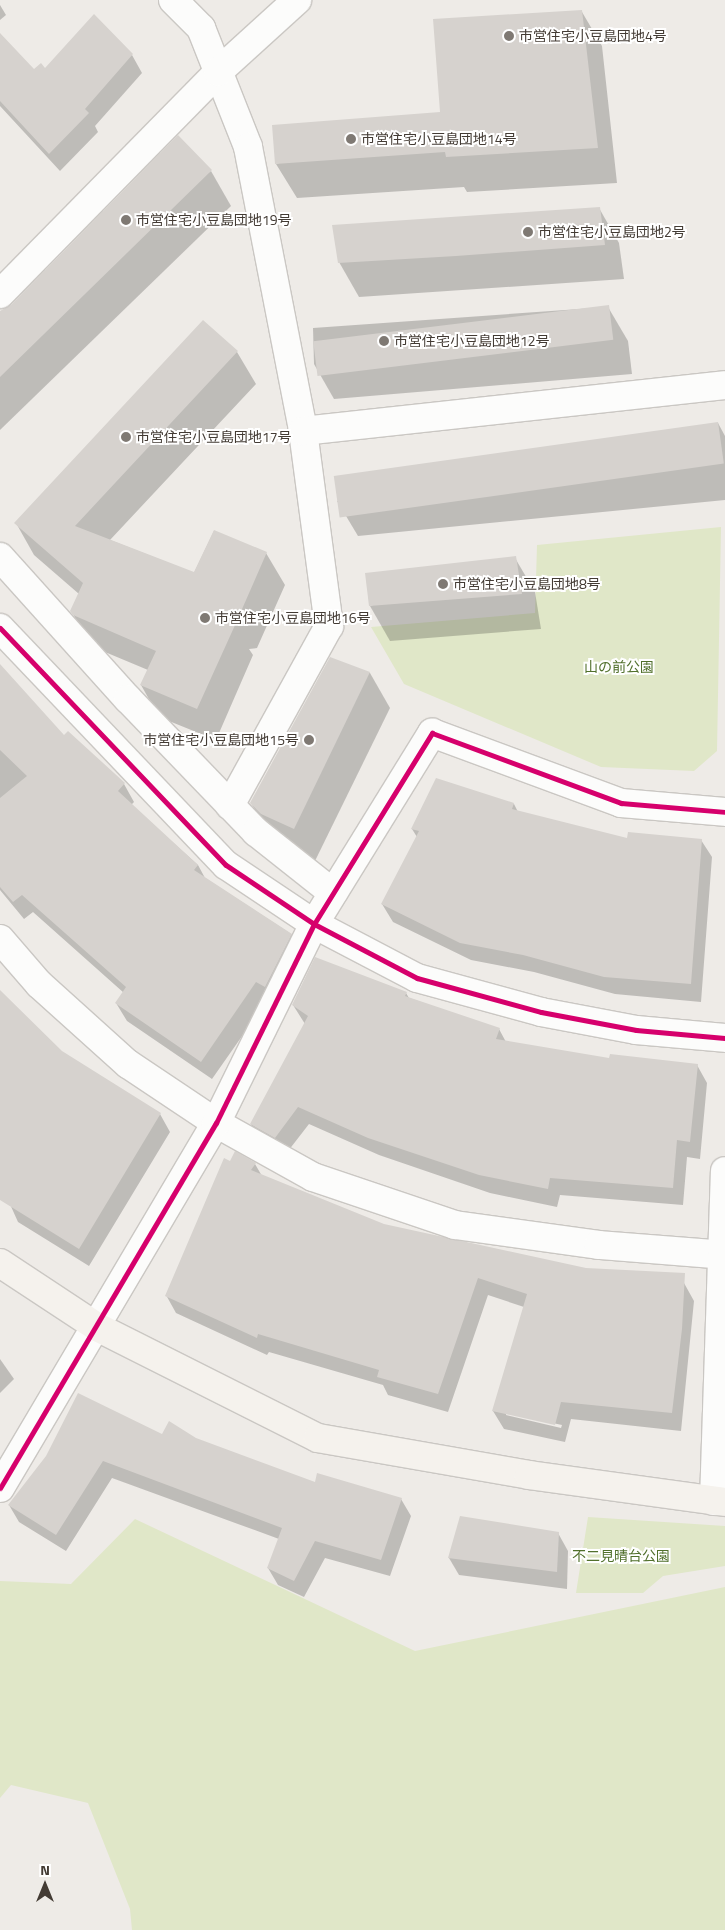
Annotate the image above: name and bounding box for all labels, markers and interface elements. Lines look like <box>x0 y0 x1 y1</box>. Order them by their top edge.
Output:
place label: 市営住宅小豆島団地4号 <box>519 28 667 44</box>
marker: 市営住宅小豆島団地4号 <box>503 30 515 42</box>
place label: 市営住宅小豆島団地14号 <box>361 131 517 147</box>
marker: 市営住宅小豆島団地14号 <box>345 133 357 145</box>
place label: 市営住宅小豆島団地19号 <box>136 212 292 228</box>
marker: 市営住宅小豆島団地19号 <box>120 214 132 226</box>
place label: 市営住宅小豆島団地2号 <box>538 224 686 240</box>
marker: 市営住宅小豆島団地2号 <box>522 226 534 238</box>
place label: 市営住宅小豆島団地12号 <box>394 333 550 349</box>
marker: 市営住宅小豆島団地12号 <box>378 335 390 347</box>
place label: 市営住宅小豆島団地17号 <box>136 429 292 445</box>
marker: 市営住宅小豆島団地17号 <box>120 431 132 443</box>
place label: 市営住宅小豆島団地8号 <box>453 576 601 592</box>
marker: 市営住宅小豆島団地8号 <box>437 578 449 590</box>
place label: 市営住宅小豆島団地16号 <box>215 610 371 626</box>
marker: 市営住宅小豆島団地16号 <box>199 612 211 624</box>
park label: 山の前公園 <box>584 659 654 675</box>
place label: 市営住宅小豆島団地15号 <box>143 732 299 748</box>
marker: 市営住宅小豆島団地15号 <box>303 734 315 746</box>
park label: 不二見晴台公園 <box>572 1548 670 1564</box>
text: N <box>40 1859 50 1880</box>
north arrow <box>20 1860 70 1910</box>

